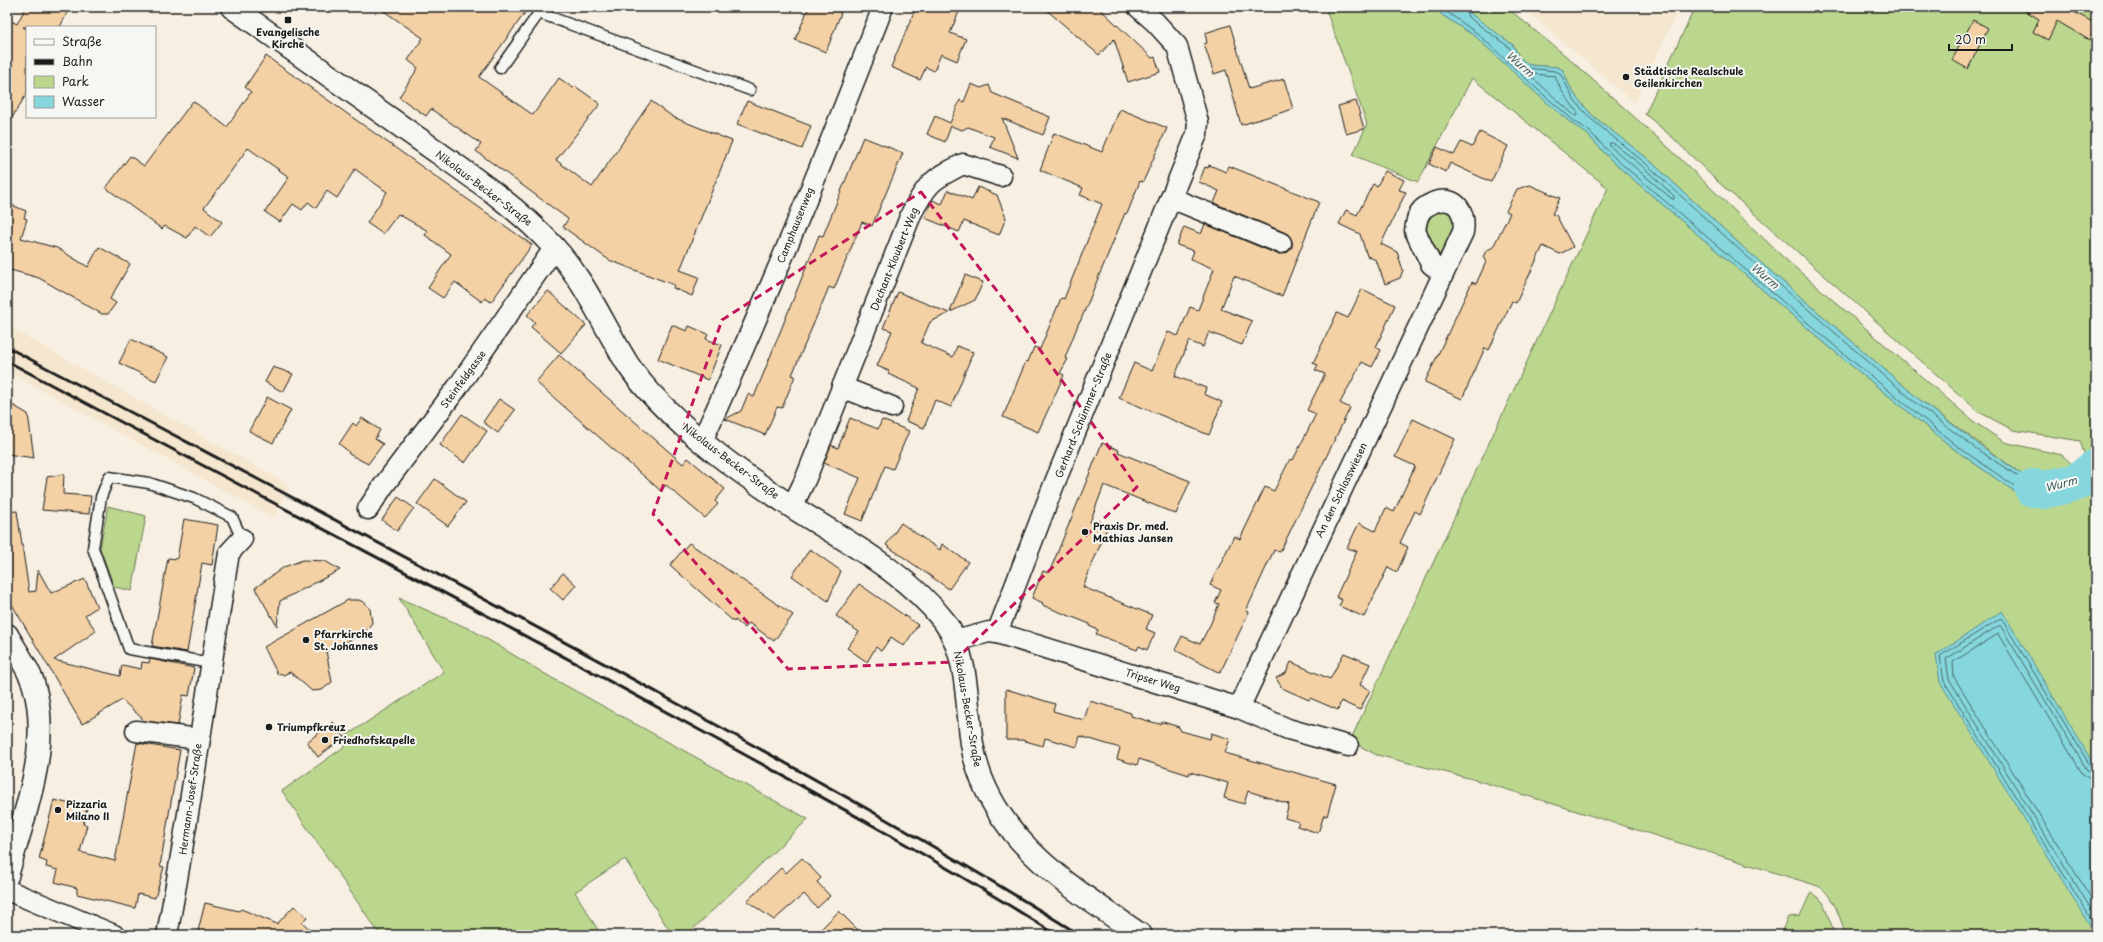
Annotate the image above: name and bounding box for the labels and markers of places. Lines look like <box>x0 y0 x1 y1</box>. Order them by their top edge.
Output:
marker: Evangelische Kirche <box>283 15 293 25</box>
place label: Evangelische Kirche <box>256 24 320 51</box>
place label: Städtische Realschule Geilenkirchen <box>1634 63 1744 90</box>
marker: Städtische Realschule Geilenkirchen <box>1621 72 1631 82</box>
place label: Praxis Dr. med. Mathias Jansen <box>1093 518 1173 545</box>
marker: Praxis Dr. med. Mathias Jansen <box>1080 527 1090 537</box>
place label: Pfarrkirche St. Johannes <box>314 626 378 653</box>
marker: Pfarrkirche St. Johannes <box>301 635 311 645</box>
place label: Triumpfkreuz <box>277 719 346 734</box>
marker: Triumpfkreuz <box>264 722 274 732</box>
place label: Friedhofskapelle <box>333 732 416 747</box>
marker: Friedhofskapelle <box>320 735 330 745</box>
place label: Pizzaria Milano II <box>66 796 109 823</box>
marker: Pizzaria Milano II <box>53 805 63 815</box>

